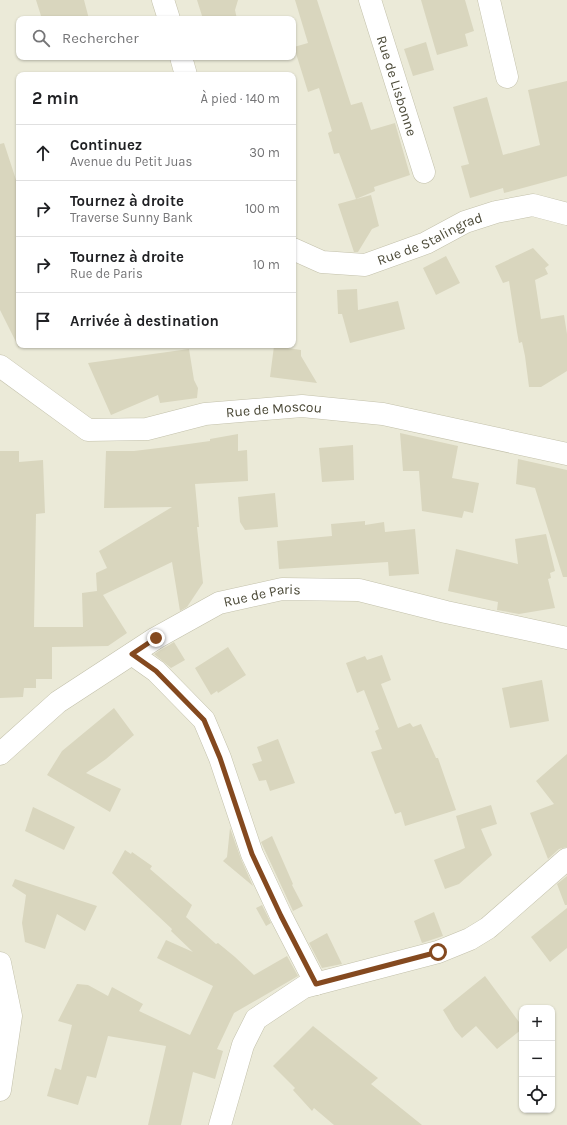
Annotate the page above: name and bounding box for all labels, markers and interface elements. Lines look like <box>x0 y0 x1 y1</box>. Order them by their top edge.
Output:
search box <box>16 16 296 60</box>
icon: search <box>30 27 52 49</box>
text: Rechercher <box>62 29 139 47</box>
street label: Rue de Lisbonne <box>373 34 420 138</box>
text: 2 min <box>32 88 79 108</box>
text: À pied · 140 m <box>201 91 280 106</box>
text: Continuez <box>70 136 142 154</box>
icon: ahead <box>32 142 54 164</box>
text: 30 m <box>249 145 280 160</box>
text: Avenue du Petit Juas <box>70 154 192 169</box>
text: Tournez à droite <box>70 192 184 210</box>
icon: right <box>32 198 54 220</box>
text: 100 m <box>245 201 280 216</box>
street label: Rue de Stalingrad <box>375 209 485 269</box>
text: Traverse Sunny Bank <box>70 210 193 225</box>
text: Tournez à droite <box>70 248 184 266</box>
icon: right <box>32 254 54 276</box>
text: 10 m <box>253 257 280 272</box>
text: Rue de Paris <box>70 266 143 281</box>
icon: arrive <box>32 310 54 332</box>
text: Arrivée à destination <box>70 312 219 330</box>
street label: Rue de Moscou <box>225 398 323 421</box>
street label: Rue de Paris <box>222 581 301 611</box>
route end <box>147 629 165 647</box>
route start <box>429 943 447 961</box>
map controls <box>519 1005 555 1113</box>
button: + <box>519 1005 555 1041</box>
button: − <box>519 1041 555 1077</box>
button: locate <box>519 1077 555 1113</box>

